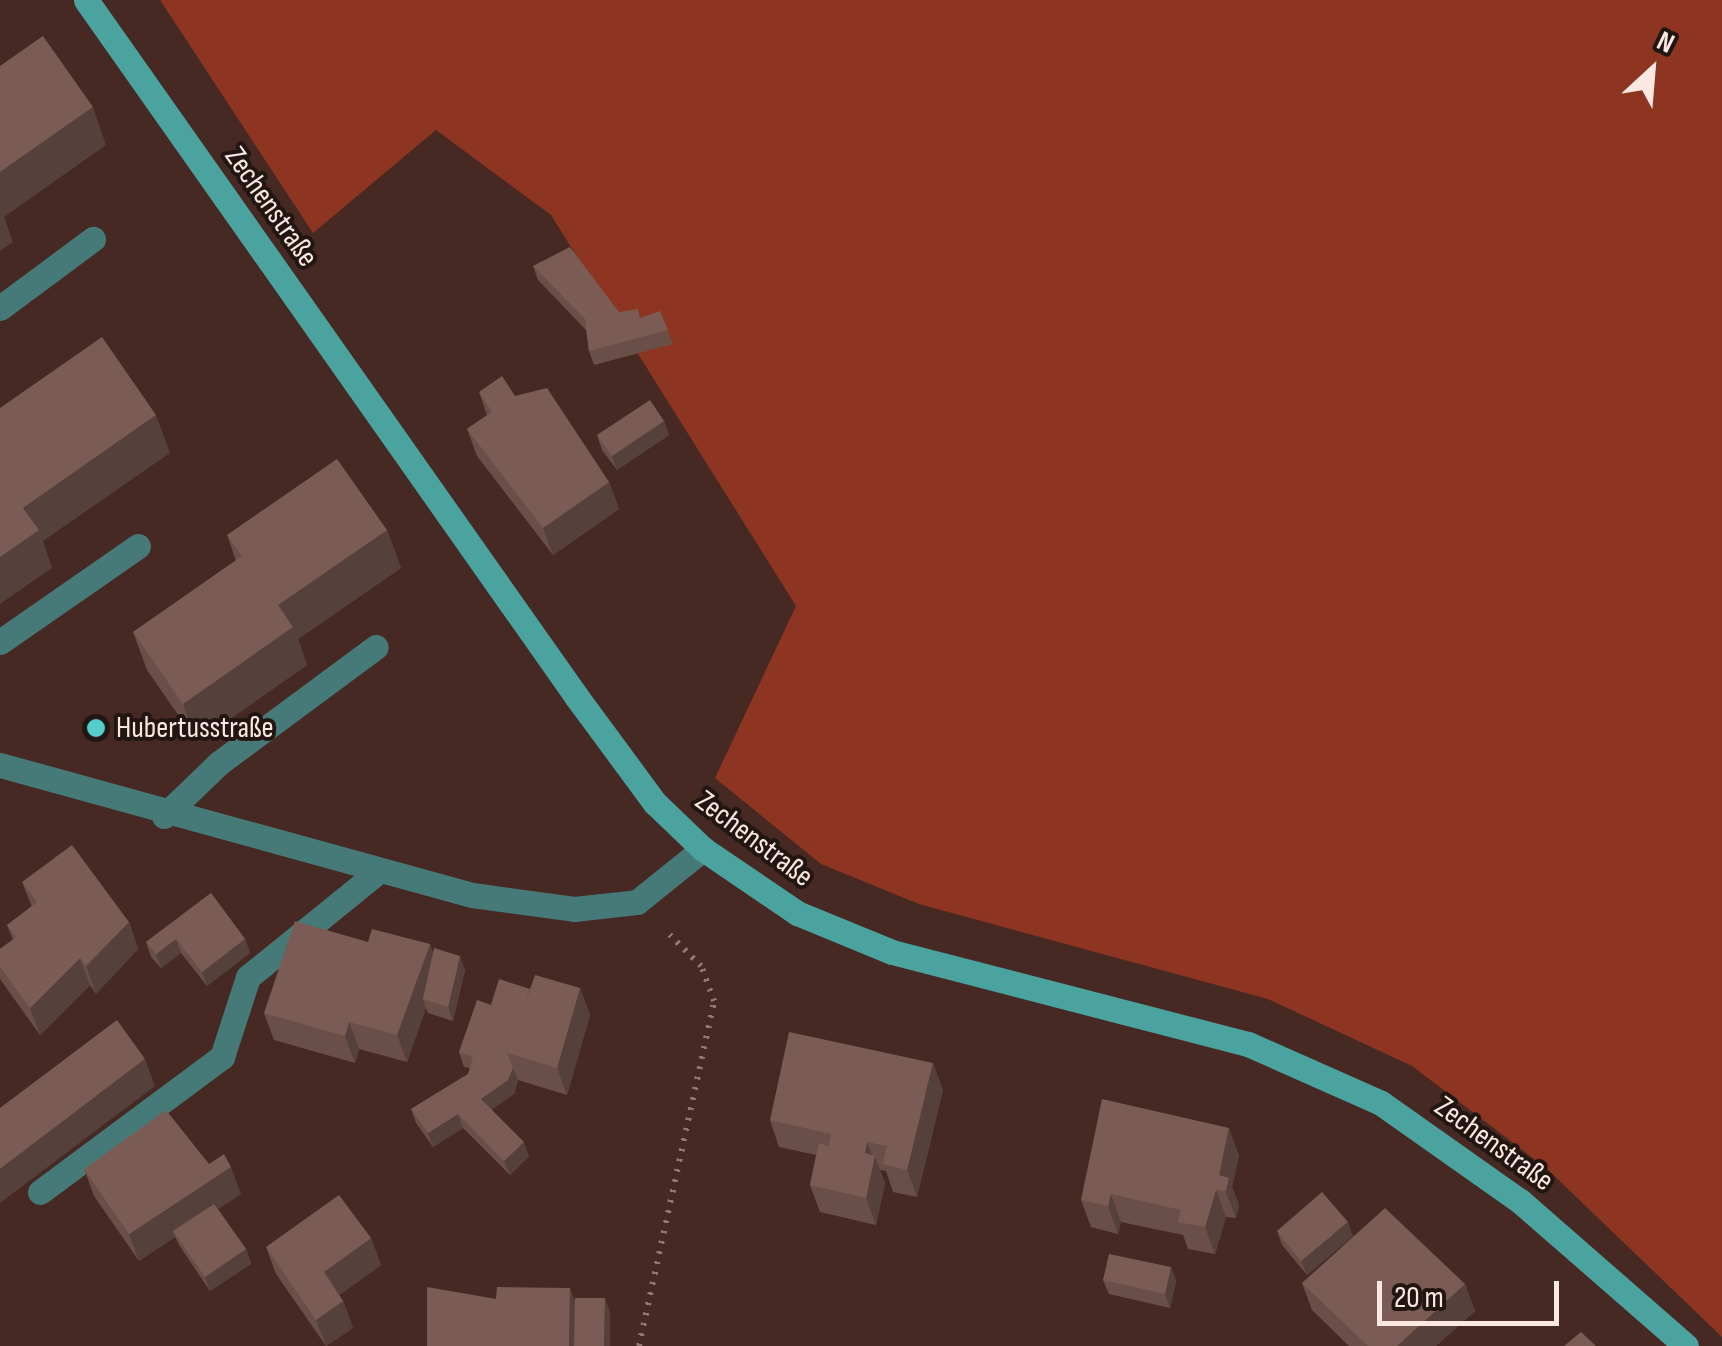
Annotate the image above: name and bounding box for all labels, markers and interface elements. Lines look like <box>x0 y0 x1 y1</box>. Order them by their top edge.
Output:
north arrow <box>1602 20 1702 120</box>
text: N <box>1651 24 1679 61</box>
street label: Zechenstraße <box>217 140 325 274</box>
place label: Hubertusstraße <box>116 710 274 746</box>
marker: Hubertusstraße <box>85 717 107 739</box>
street label: Zechenstraße <box>688 783 820 895</box>
street label: Zechenstraße <box>1428 1089 1560 1199</box>
scale bar <box>1382 1261 1564 1323</box>
text: 20 m <box>1394 1280 1444 1316</box>

